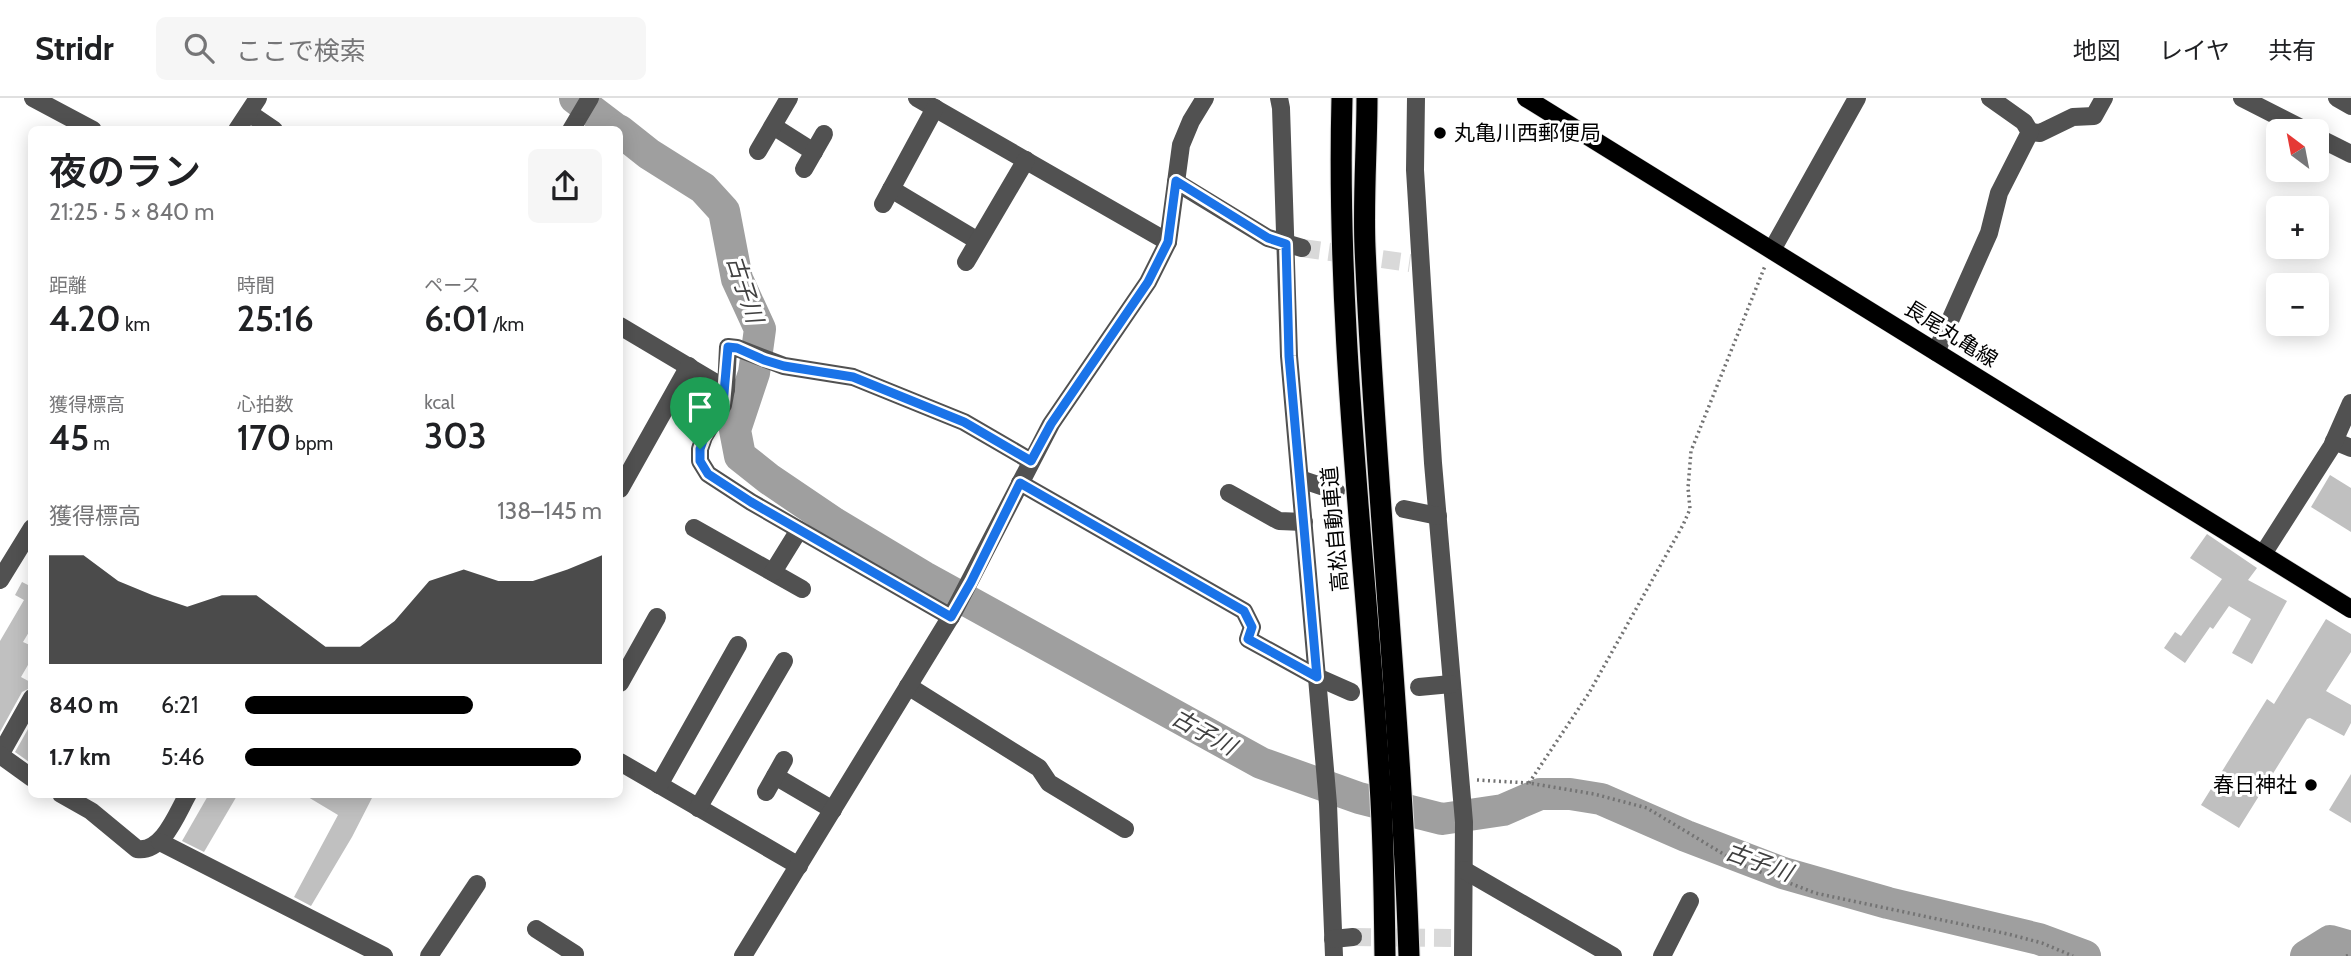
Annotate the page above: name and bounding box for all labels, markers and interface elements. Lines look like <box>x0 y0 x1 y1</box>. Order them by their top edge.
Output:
search box <box>156 17 646 80</box>
text: Stridr <box>35 28 114 68</box>
icon: search <box>180 29 218 67</box>
text: ここで検索 <box>236 35 366 67</box>
text: 地図 <box>2073 36 2121 65</box>
text: レイヤ <box>2159 36 2230 65</box>
text: 共有 <box>2268 36 2316 65</box>
north arrow <box>2266 119 2329 182</box>
map controls <box>2266 119 2329 336</box>
place label: 丸亀川西郵便局 <box>1454 120 1601 145</box>
marker: 丸亀川西郵便局 <box>1432 125 1448 141</box>
text: 夜のラン <box>49 148 201 195</box>
button: share <box>528 149 602 223</box>
button: + <box>2266 196 2329 259</box>
text: 21:25 · 5 × 840 m <box>49 198 214 226</box>
water label: 古子川 <box>721 252 770 329</box>
button: − <box>2266 273 2329 336</box>
text: 距離 <box>49 274 87 297</box>
text: 時間 <box>237 274 275 297</box>
text: ペース <box>424 274 480 297</box>
street label: 長尾丸亀線 <box>1900 295 2002 372</box>
text: 4.20 <box>49 297 121 340</box>
text: 25:16 <box>237 297 314 340</box>
text: 6:01 <box>424 297 489 340</box>
text: km <box>121 313 150 336</box>
text: /km <box>489 313 524 336</box>
pin <box>670 377 730 449</box>
icon: arrive <box>681 388 719 426</box>
text: kcal <box>424 391 455 414</box>
text: 獲得標高 <box>49 393 125 416</box>
text: 心拍数 <box>237 393 294 416</box>
text: 303 <box>424 414 487 457</box>
text: 45 <box>49 416 89 459</box>
text: 170 <box>237 416 291 459</box>
text: m <box>89 432 110 455</box>
text: bpm <box>291 432 333 455</box>
street label: 高松自動車道 <box>1317 465 1352 593</box>
text: 138–145 m <box>497 497 602 525</box>
text: 獲得標高 <box>49 502 141 530</box>
text: 840 m <box>49 691 119 719</box>
text: 6:21 <box>161 691 198 719</box>
water label: 古子川 <box>1167 703 1244 762</box>
text: 1.7 km <box>49 743 111 771</box>
text: 5:46 <box>161 743 205 771</box>
place label: 春日神社 <box>2213 772 2297 797</box>
marker: 春日神社 <box>2303 777 2319 793</box>
water label: 古子川 <box>1722 837 1799 888</box>

